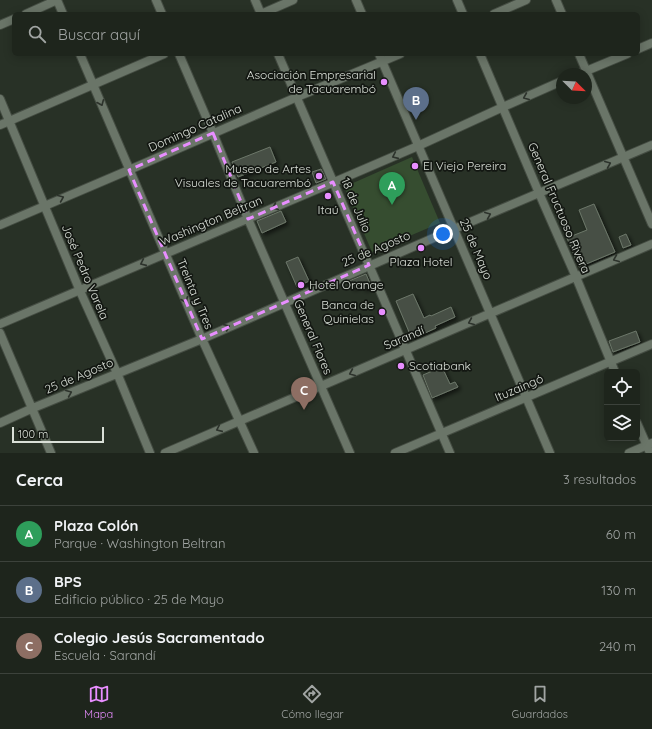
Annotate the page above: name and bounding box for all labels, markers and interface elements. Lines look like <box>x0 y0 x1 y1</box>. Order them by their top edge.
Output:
search box <box>12 12 640 56</box>
icon: search <box>26 23 48 45</box>
text: Buscar aquí <box>58 25 140 44</box>
place label: Asociación Empresarial de Tacuarembó <box>247 67 376 96</box>
north arrow <box>556 68 592 104</box>
marker: Asociación Empresarial de Tacuarembó <box>379 77 389 87</box>
pin: B <box>403 87 429 120</box>
one-way arrow <box>523 92 531 100</box>
one-way arrow <box>96 99 104 106</box>
street label: Domingo Catalina <box>146 100 244 155</box>
street label: General Fructuoso Rivera <box>525 140 594 275</box>
one-way arrow <box>391 151 399 159</box>
place label: El Viejo Pereira <box>423 158 506 173</box>
place label: Museo de Artes Visuales de Tacuarembó <box>175 161 311 190</box>
marker: El Viejo Pereira <box>410 161 420 171</box>
one-way arrow <box>603 161 611 169</box>
marker: Museo de Artes Visuales de Tacuarembó <box>314 171 324 181</box>
pin: A <box>379 172 405 205</box>
street label: 18 de Julio <box>338 175 375 234</box>
marker: Itaú <box>323 191 333 201</box>
street label: Washington Beltran <box>157 192 264 249</box>
one-way arrow <box>58 195 65 203</box>
one-way arrow <box>272 202 280 210</box>
place label: Itaú <box>317 202 339 217</box>
one-way arrow <box>484 211 491 219</box>
street label: 25 de Mayo <box>457 216 496 282</box>
street label: José Pedro Varela <box>59 222 112 322</box>
your location <box>433 224 453 244</box>
street label: 25 de Agosto <box>339 227 412 270</box>
marker: Plaza Hotel <box>416 243 426 253</box>
place label: Plaza Hotel <box>390 254 452 269</box>
one-way arrow <box>613 254 621 262</box>
street label: Treinta y Tres <box>174 256 217 332</box>
one-way arrow <box>139 258 147 266</box>
place label: Hotel Orange <box>309 277 384 292</box>
marker: Hotel Orange <box>296 280 306 290</box>
one-way arrow <box>180 295 188 303</box>
street label: General Flores <box>291 297 336 377</box>
place label: Banca de Quinielas <box>321 297 374 326</box>
marker: Banca de Quinielas <box>377 307 387 317</box>
one-way arrow <box>468 317 476 325</box>
street label: Sarandí <box>381 322 427 353</box>
one-way arrow <box>224 324 231 332</box>
street label: 25 de Agosto <box>42 354 115 397</box>
place label: Scotiabank <box>409 358 471 373</box>
marker: Scotiabank <box>396 361 406 371</box>
one-way arrow <box>348 368 356 376</box>
map controls <box>604 369 640 441</box>
button: locate <box>604 369 640 405</box>
street label: Ituzaingó <box>492 371 545 404</box>
pin: C <box>291 377 317 410</box>
one-way arrow <box>65 390 72 398</box>
button: layers <box>604 405 640 441</box>
one-way arrow <box>216 424 223 432</box>
scale bar <box>12 425 104 444</box>
text: 100 m <box>18 427 48 441</box>
text: Cerca <box>16 469 63 490</box>
text: 3 resultados <box>563 471 636 487</box>
text: Plaza Colón <box>54 516 139 535</box>
text: A <box>25 526 33 542</box>
text: 60 m <box>606 526 636 542</box>
text: Parque · Washington Beltran <box>54 535 225 551</box>
text: BPS <box>54 572 82 591</box>
text: B <box>25 582 33 598</box>
text: 130 m <box>601 582 636 598</box>
text: Edificio público · 25 de Mayo <box>54 591 224 607</box>
text: Colegio Jesús Sacramentado <box>54 628 265 647</box>
text: C <box>25 638 33 654</box>
text: 240 m <box>599 638 636 654</box>
text: Escuela · Sarandí <box>54 647 156 663</box>
tab: Mapa <box>84 683 113 721</box>
tab: Cómo llegar <box>281 683 344 721</box>
tab: Guardados <box>512 683 568 721</box>

